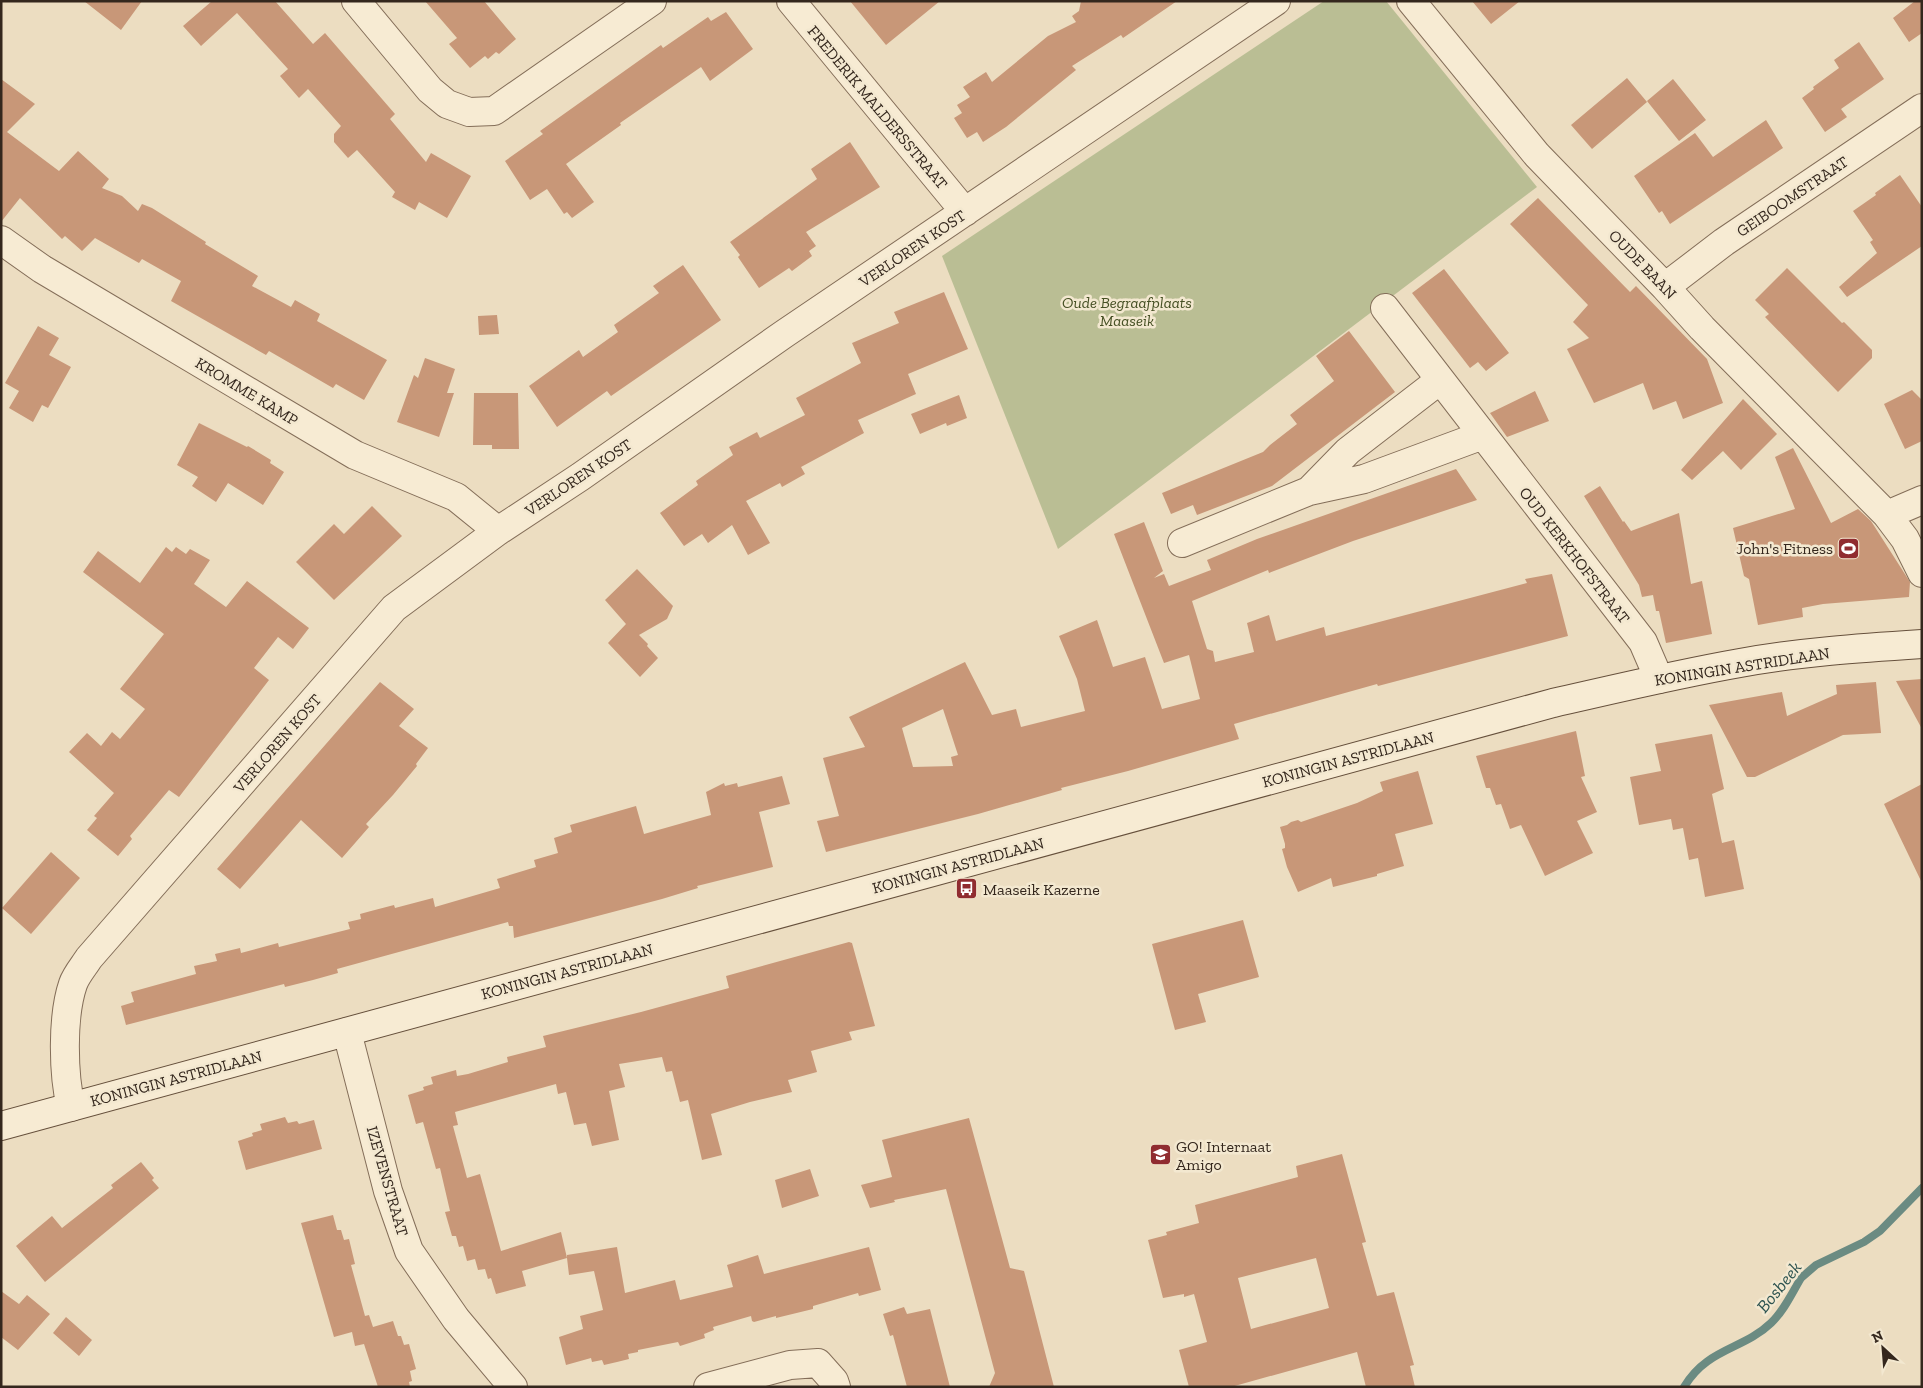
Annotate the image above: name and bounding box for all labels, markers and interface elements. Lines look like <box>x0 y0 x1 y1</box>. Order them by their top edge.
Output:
street label: FREDERIK MALDERSSTRAAT <box>804 22 952 193</box>
street label: GEIBOOMSTRAAT <box>1733 152 1852 241</box>
street label: VERLOREN KOST <box>855 206 969 292</box>
street label: OUDE BAAN <box>1605 226 1681 303</box>
park label: Oude Begraafplaats Maaseik <box>1062 293 1192 330</box>
street label: KROMME KAMP <box>192 353 302 430</box>
street label: VERLOREN KOST <box>521 435 635 521</box>
street label: OUD KERKHOFSTRAAT <box>1515 483 1634 627</box>
sports icon: John's Fitness <box>1837 536 1861 560</box>
place label: John's Fitness <box>1736 539 1833 558</box>
street label: KONINGIN ASTRIDLAAN <box>1653 643 1831 690</box>
street label: VERLOREN KOST <box>229 690 325 797</box>
street label: KONINGIN ASTRIDLAAN <box>1260 727 1436 792</box>
street label: KONINGIN ASTRIDLAAN <box>870 833 1046 898</box>
bus stop icon: Maaseik Kazerne <box>955 877 979 901</box>
place label: Maaseik Kazerne <box>983 880 1100 899</box>
street label: KONINGIN ASTRIDLAAN <box>479 939 655 1004</box>
street label: KONINGIN ASTRIDLAAN <box>88 1046 264 1111</box>
street label: IZEVENSTRAAT <box>363 1124 412 1238</box>
place label: GO! Internaat Amigo <box>1176 1137 1271 1174</box>
school or university icon: GO! Internaat Amigo <box>1148 1143 1172 1167</box>
water label: Bosbeek <box>1752 1257 1806 1317</box>
north arrow <box>1858 1323 1908 1373</box>
text: N <box>1869 1327 1886 1347</box>

